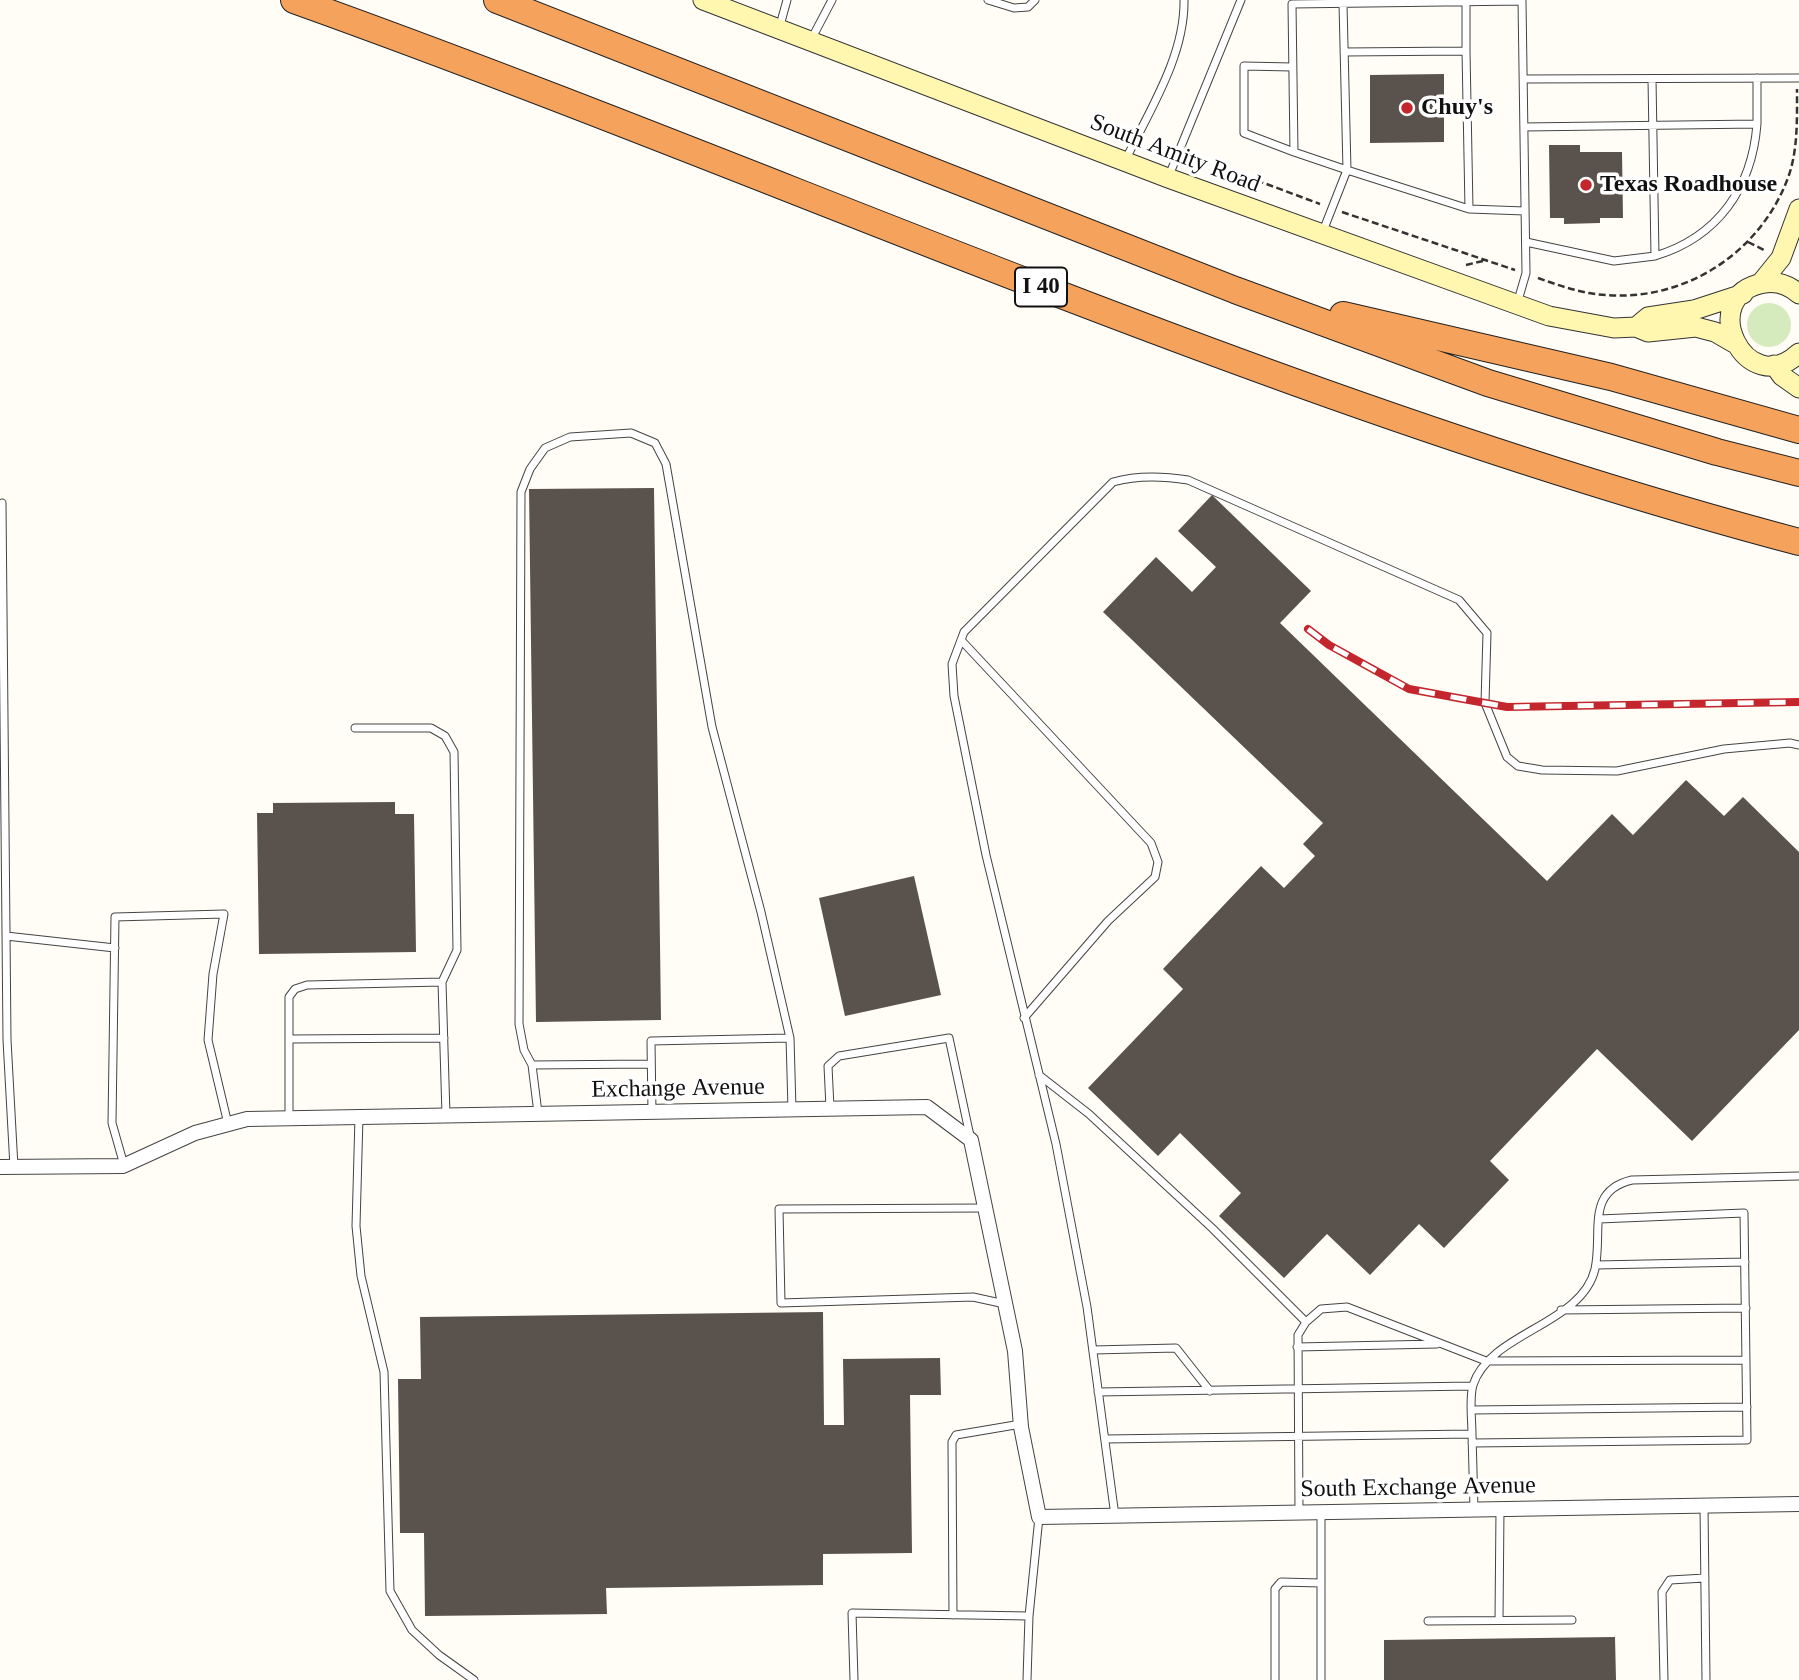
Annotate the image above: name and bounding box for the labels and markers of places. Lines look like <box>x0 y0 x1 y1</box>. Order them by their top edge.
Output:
place label: Chuy's <box>1421 94 1493 122</box>
marker: Chuy's <box>1399 100 1415 116</box>
place label: Texas Roadhouse <box>1600 171 1777 199</box>
marker: Texas Roadhouse <box>1578 177 1594 193</box>

